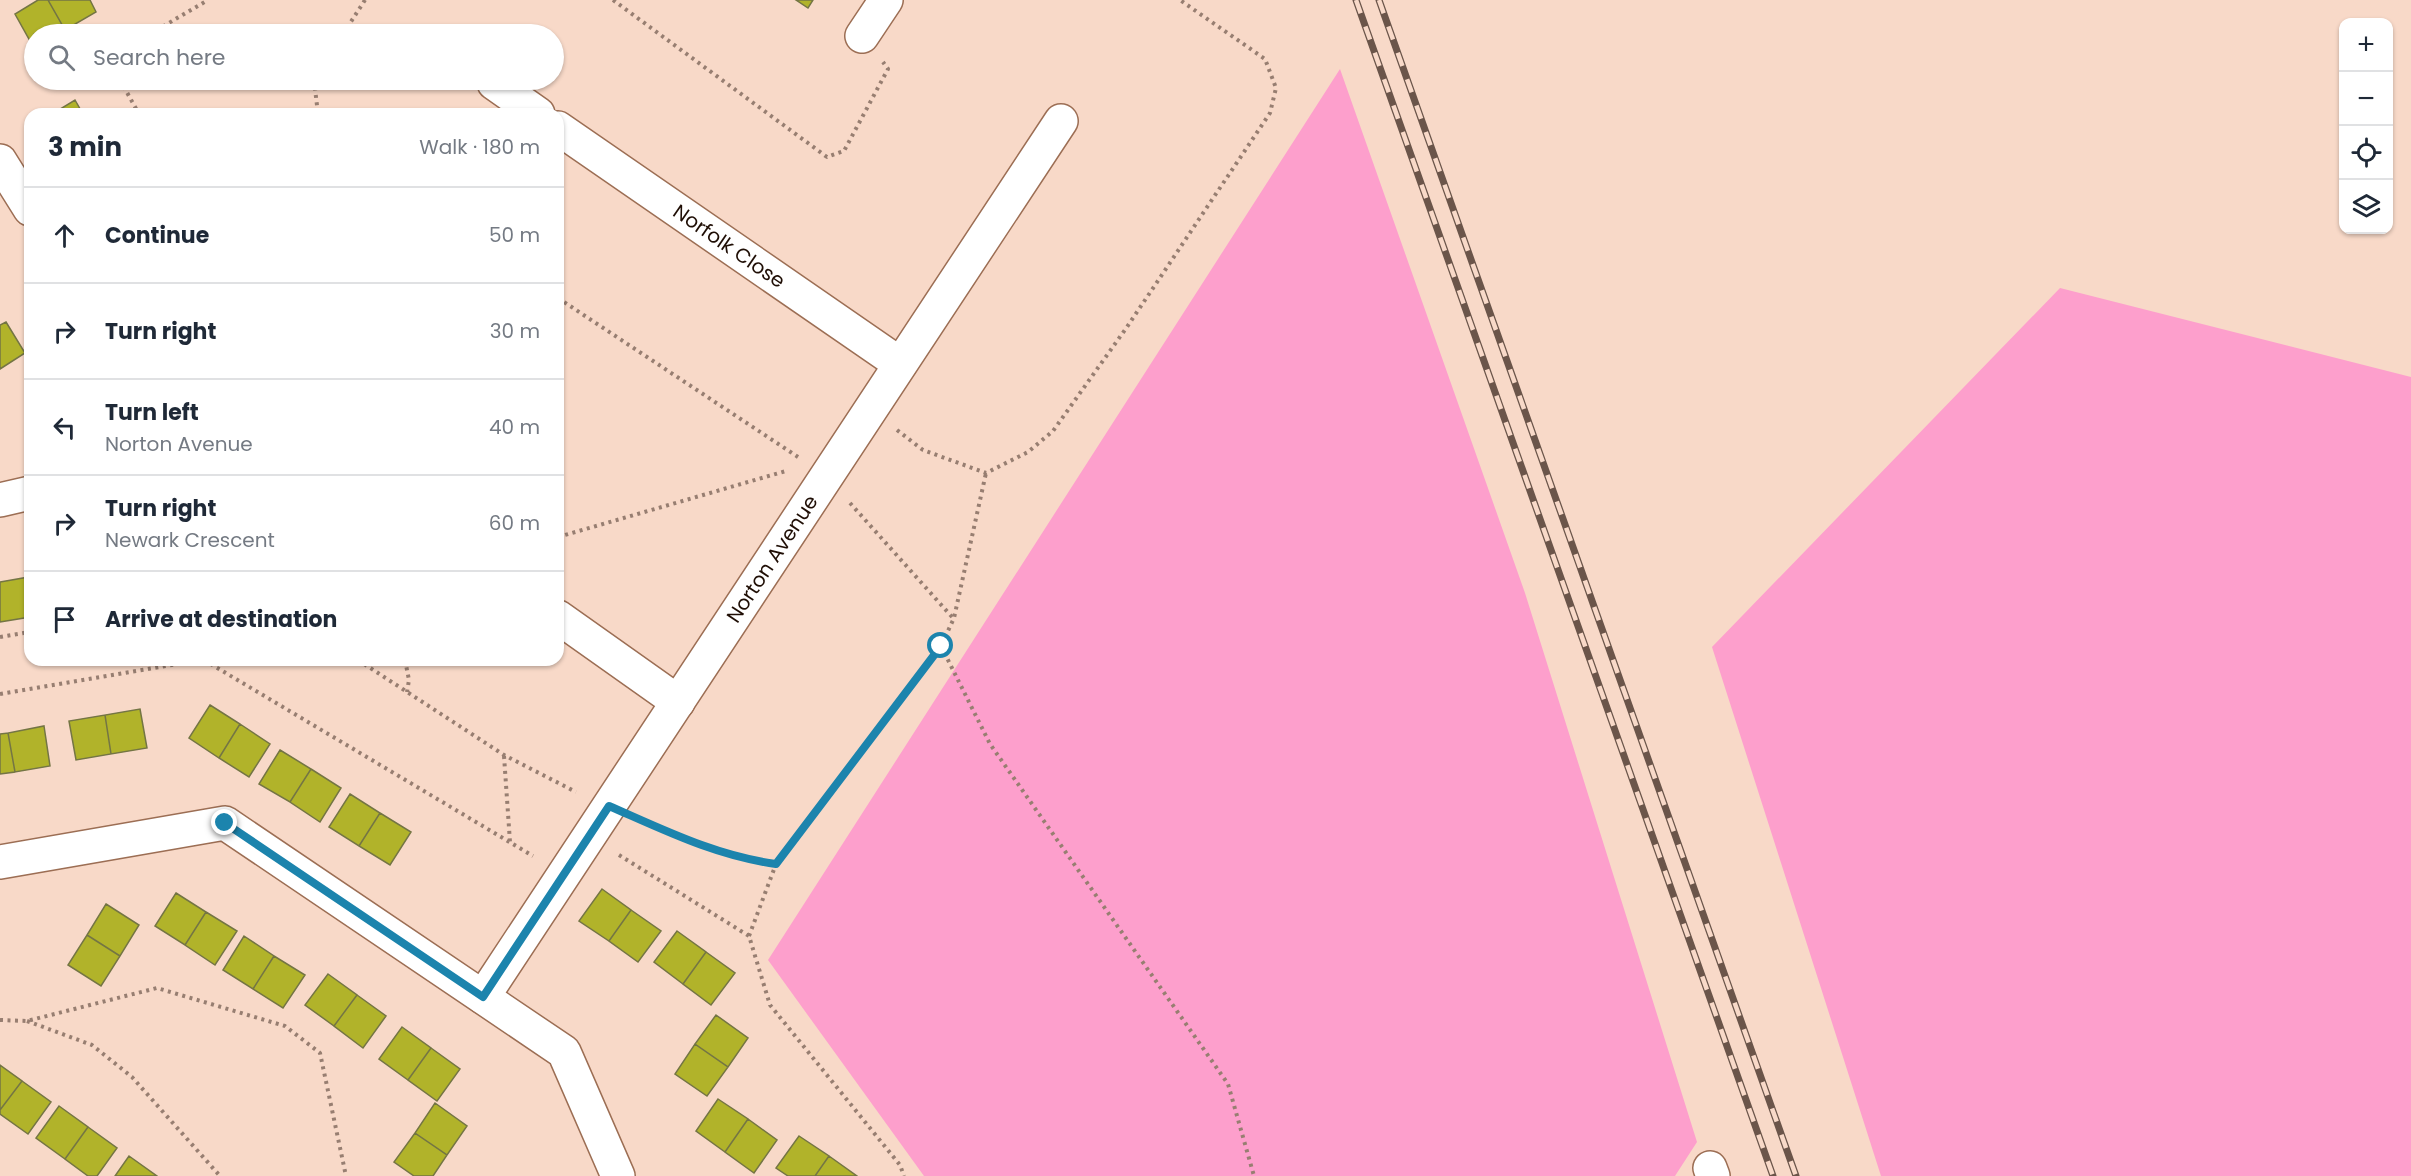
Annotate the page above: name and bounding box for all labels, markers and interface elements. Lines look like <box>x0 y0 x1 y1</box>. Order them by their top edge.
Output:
map controls <box>2339 18 2393 234</box>
button: + <box>2339 18 2393 72</box>
search box <box>24 24 564 90</box>
icon: search <box>45 41 78 74</box>
text: Search here <box>93 42 226 73</box>
button: − <box>2339 72 2393 126</box>
button: locate <box>2339 126 2393 180</box>
text: 3 min <box>48 129 122 165</box>
text: Walk · 180 m <box>419 133 540 161</box>
button: layers <box>2339 180 2393 234</box>
street label: Norfolk Close <box>668 198 791 295</box>
icon: ahead <box>48 219 81 252</box>
text: Continue <box>105 220 209 251</box>
text: 50 m <box>489 221 540 249</box>
icon: right <box>48 315 81 348</box>
text: Turn right <box>105 316 216 347</box>
text: 30 m <box>490 317 540 345</box>
text: Turn left <box>105 397 199 428</box>
icon: left <box>48 411 81 444</box>
text: 40 m <box>489 413 540 441</box>
text: Norton Avenue <box>105 430 253 458</box>
street label: Norton Avenue <box>720 489 825 628</box>
text: Turn right <box>105 493 216 524</box>
icon: right <box>48 507 81 540</box>
text: 60 m <box>489 509 540 537</box>
text: Newark Crescent <box>105 526 275 554</box>
icon: arrive <box>48 603 81 636</box>
text: Arrive at destination <box>105 604 337 635</box>
route start <box>927 632 953 658</box>
route end <box>211 809 237 835</box>

